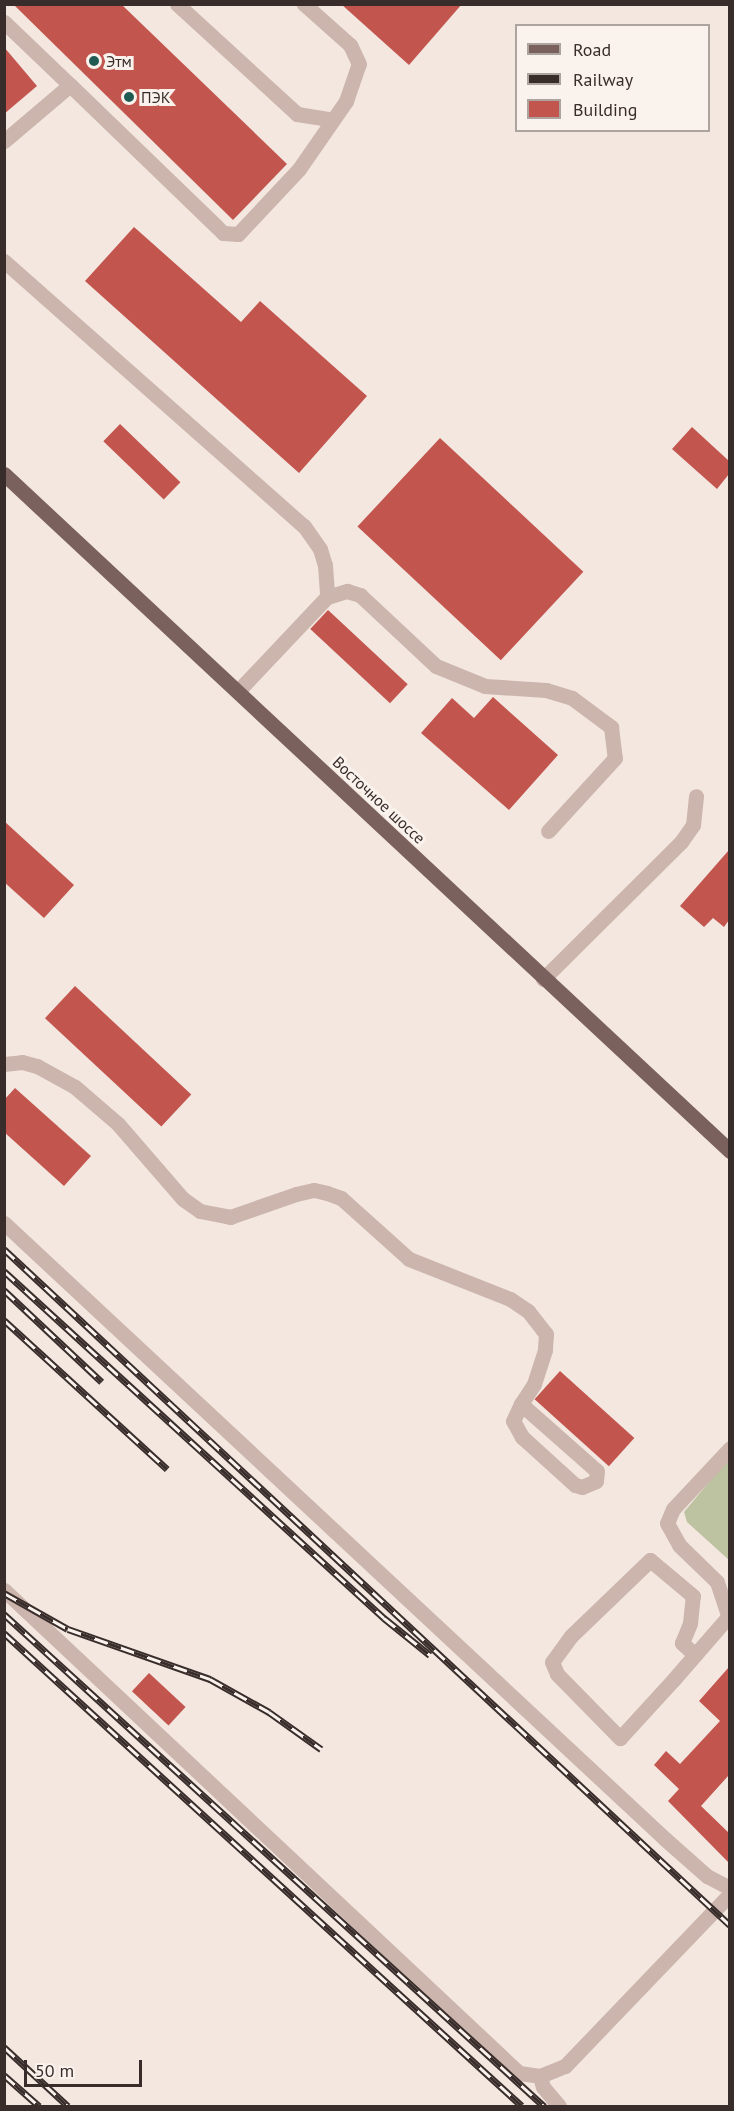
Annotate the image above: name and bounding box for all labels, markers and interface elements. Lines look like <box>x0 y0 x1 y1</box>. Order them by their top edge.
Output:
legend <box>515 24 710 132</box>
text: Road <box>573 38 611 61</box>
place label: Этм <box>106 51 132 71</box>
marker: Этм <box>87 54 101 68</box>
text: Railway <box>573 68 633 91</box>
place label: ПЭК <box>141 87 171 107</box>
marker: ПЭК <box>122 90 136 104</box>
text: Building <box>573 98 637 121</box>
street label: Восточное шоссе <box>329 752 429 848</box>
scale bar <box>27 2048 146 2086</box>
text: 50 m <box>35 2059 74 2082</box>

